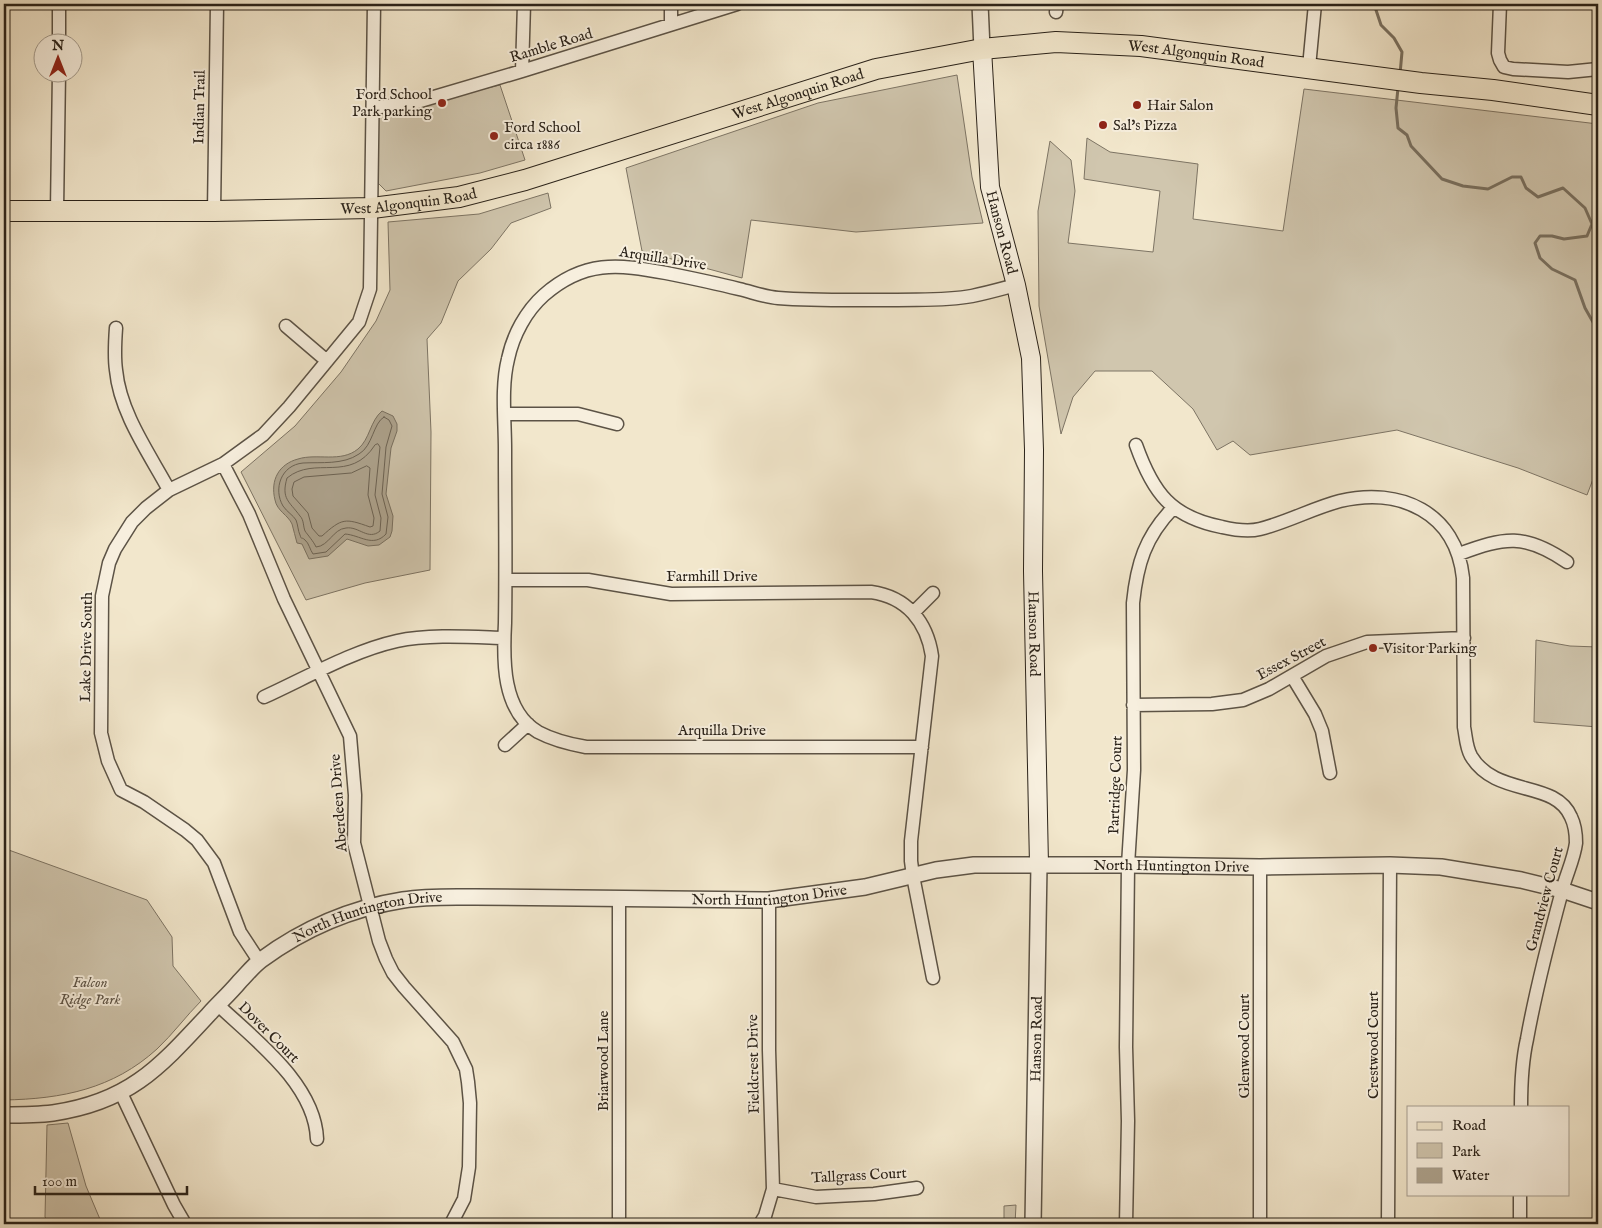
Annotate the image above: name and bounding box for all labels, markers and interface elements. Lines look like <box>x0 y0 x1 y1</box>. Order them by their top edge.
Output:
street label: Ramble Road <box>508 24 596 67</box>
north arrow <box>32 32 82 82</box>
street label: West Algonquin Road <box>1128 36 1266 72</box>
text: N <box>51 37 64 55</box>
street label: West Algonquin Road <box>730 64 867 124</box>
street label: Indian Trail <box>189 69 210 144</box>
place label: Ford School Park parking <box>352 85 433 121</box>
place label: Hair Salon <box>1147 96 1213 115</box>
marker: Ford School Park parking <box>436 97 448 109</box>
marker: Hair Salon <box>1131 99 1143 111</box>
place label: Sal's Pizza <box>1113 116 1177 135</box>
place label: Ford School circa 1886 <box>504 118 581 154</box>
marker: Sal's Pizza <box>1097 119 1109 131</box>
marker: Ford School circa 1886 <box>488 130 500 142</box>
street label: West Algonquin Road <box>340 184 480 219</box>
street label: Hanson Road <box>981 188 1022 277</box>
street label: Arquilla Drive <box>617 242 708 275</box>
street label: Farmhill Drive <box>666 567 758 586</box>
street label: Hanson Road <box>1023 591 1044 678</box>
street label: Lake Drive South <box>76 592 97 702</box>
street label: Essex Street <box>1253 632 1329 685</box>
place label: Visitor Parking <box>1382 639 1478 658</box>
marker: Visitor Parking <box>1367 642 1379 654</box>
street label: Arquilla Drive <box>677 721 766 740</box>
street label: Partridge Court <box>1104 735 1127 835</box>
street label: Aberdeen Drive <box>326 753 351 854</box>
street label: Grandview Court <box>1521 845 1568 954</box>
street label: North Huntington Drive <box>1093 856 1249 877</box>
street label: North Huntington Drive <box>692 881 848 910</box>
street label: North Huntington Drive <box>290 888 443 947</box>
park label: Falcon Ridge Park <box>60 973 120 1010</box>
street label: Crestwood Court <box>1364 991 1383 1099</box>
street label: Glenwood Court <box>1235 993 1254 1099</box>
street label: Hanson Road <box>1026 995 1047 1082</box>
street label: Dover Court <box>234 998 303 1067</box>
street label: Briarwood Lane <box>594 1011 613 1111</box>
street label: Fieldcrest Drive <box>743 1014 764 1114</box>
legend <box>1407 1106 1570 1196</box>
text: Road <box>1452 1116 1487 1135</box>
text: Park <box>1452 1142 1482 1161</box>
scale bar <box>35 1163 188 1195</box>
street label: Tallgrass Court <box>811 1164 907 1187</box>
text: Water <box>1452 1166 1490 1185</box>
text: 100 m <box>42 1172 78 1191</box>

